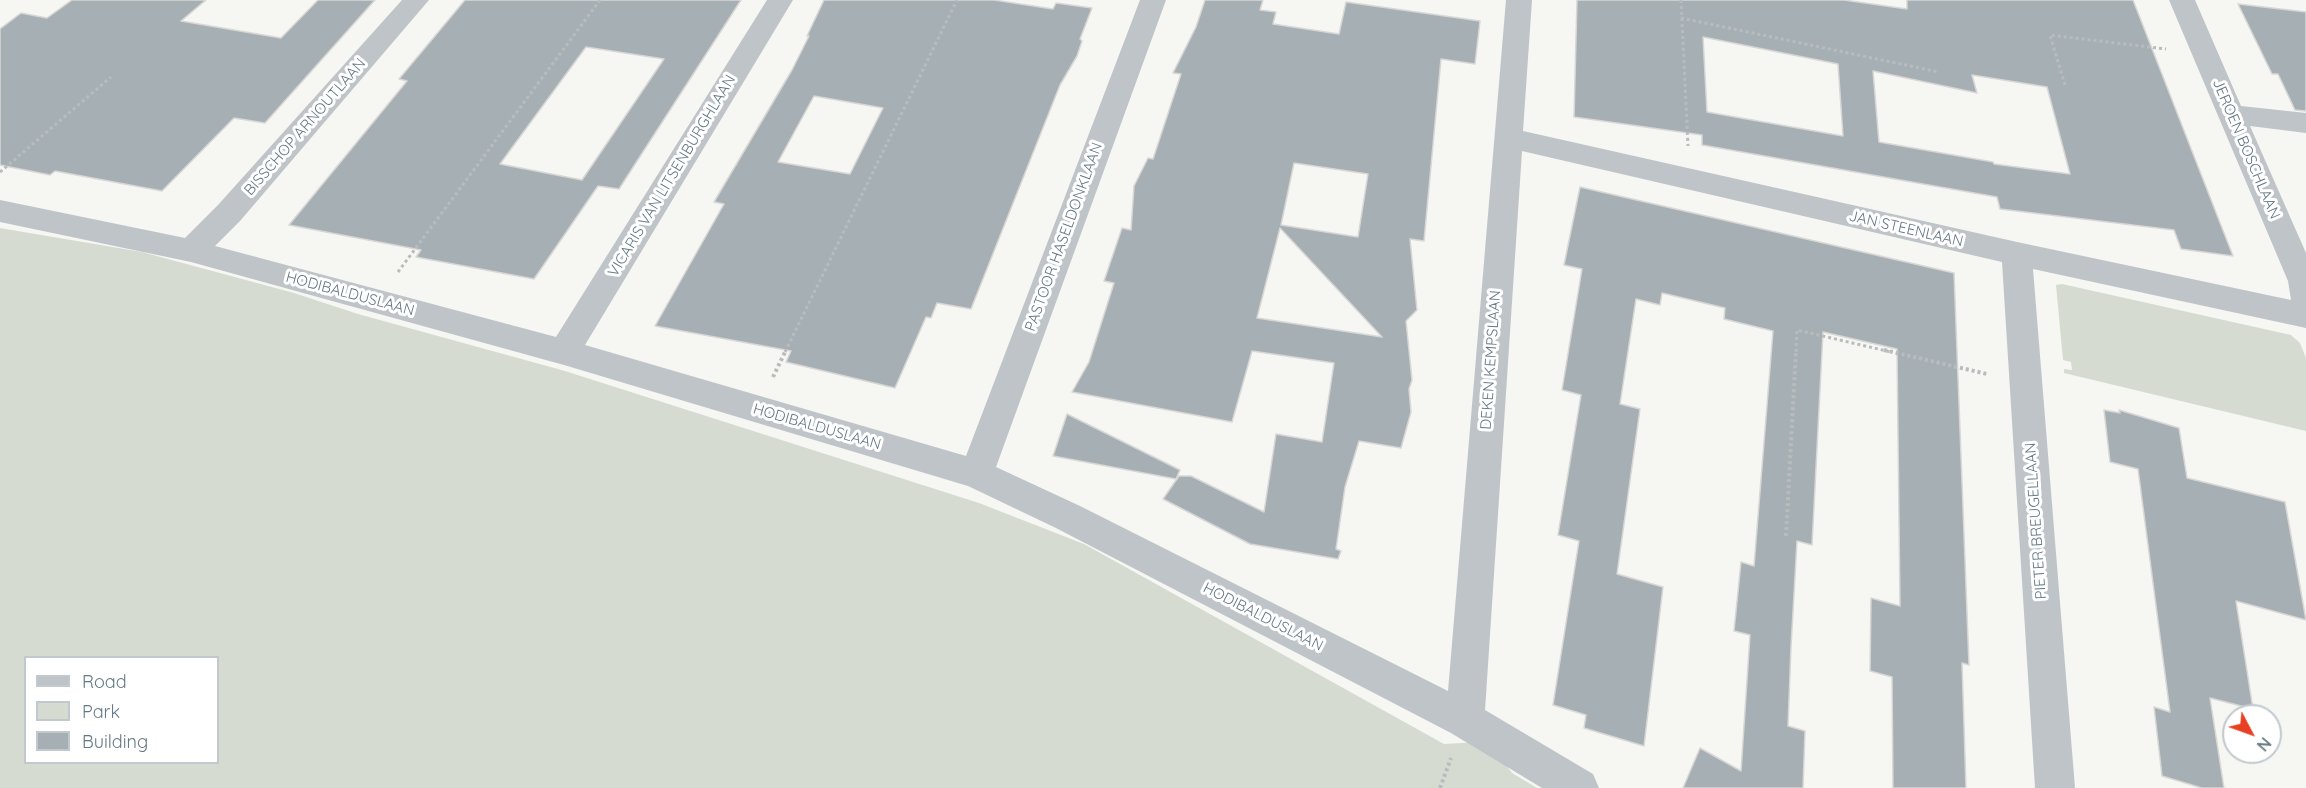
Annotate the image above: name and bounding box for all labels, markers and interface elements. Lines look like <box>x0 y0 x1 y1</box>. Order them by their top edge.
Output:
street label: BISSCHOP ARNOUTLAAN <box>241 55 369 199</box>
street label: VICARIS VAN LITSENBURGHLAAN <box>604 72 740 280</box>
street label: JEROEN BOSCHLAAN <box>2208 76 2284 222</box>
street label: PASTOOR HASELDONKLAAN <box>1021 140 1107 334</box>
street label: JAN STEENLAAN <box>1847 207 1965 251</box>
street label: HODIBALDUSLAAN <box>284 268 416 320</box>
street label: DEKEN KEMPSLAAN <box>1477 290 1505 430</box>
street label: HODIBALDUSLAAN <box>751 400 883 454</box>
street label: PIETER BREUGELLAAN <box>2022 442 2050 600</box>
street label: HODIBALDUSLAAN <box>1200 579 1326 655</box>
legend <box>24 656 219 764</box>
text: Road <box>82 670 127 693</box>
text: Park <box>82 700 120 723</box>
north arrow <box>2222 704 2282 764</box>
text: Building <box>82 730 148 753</box>
text: N <box>2253 733 2275 755</box>

